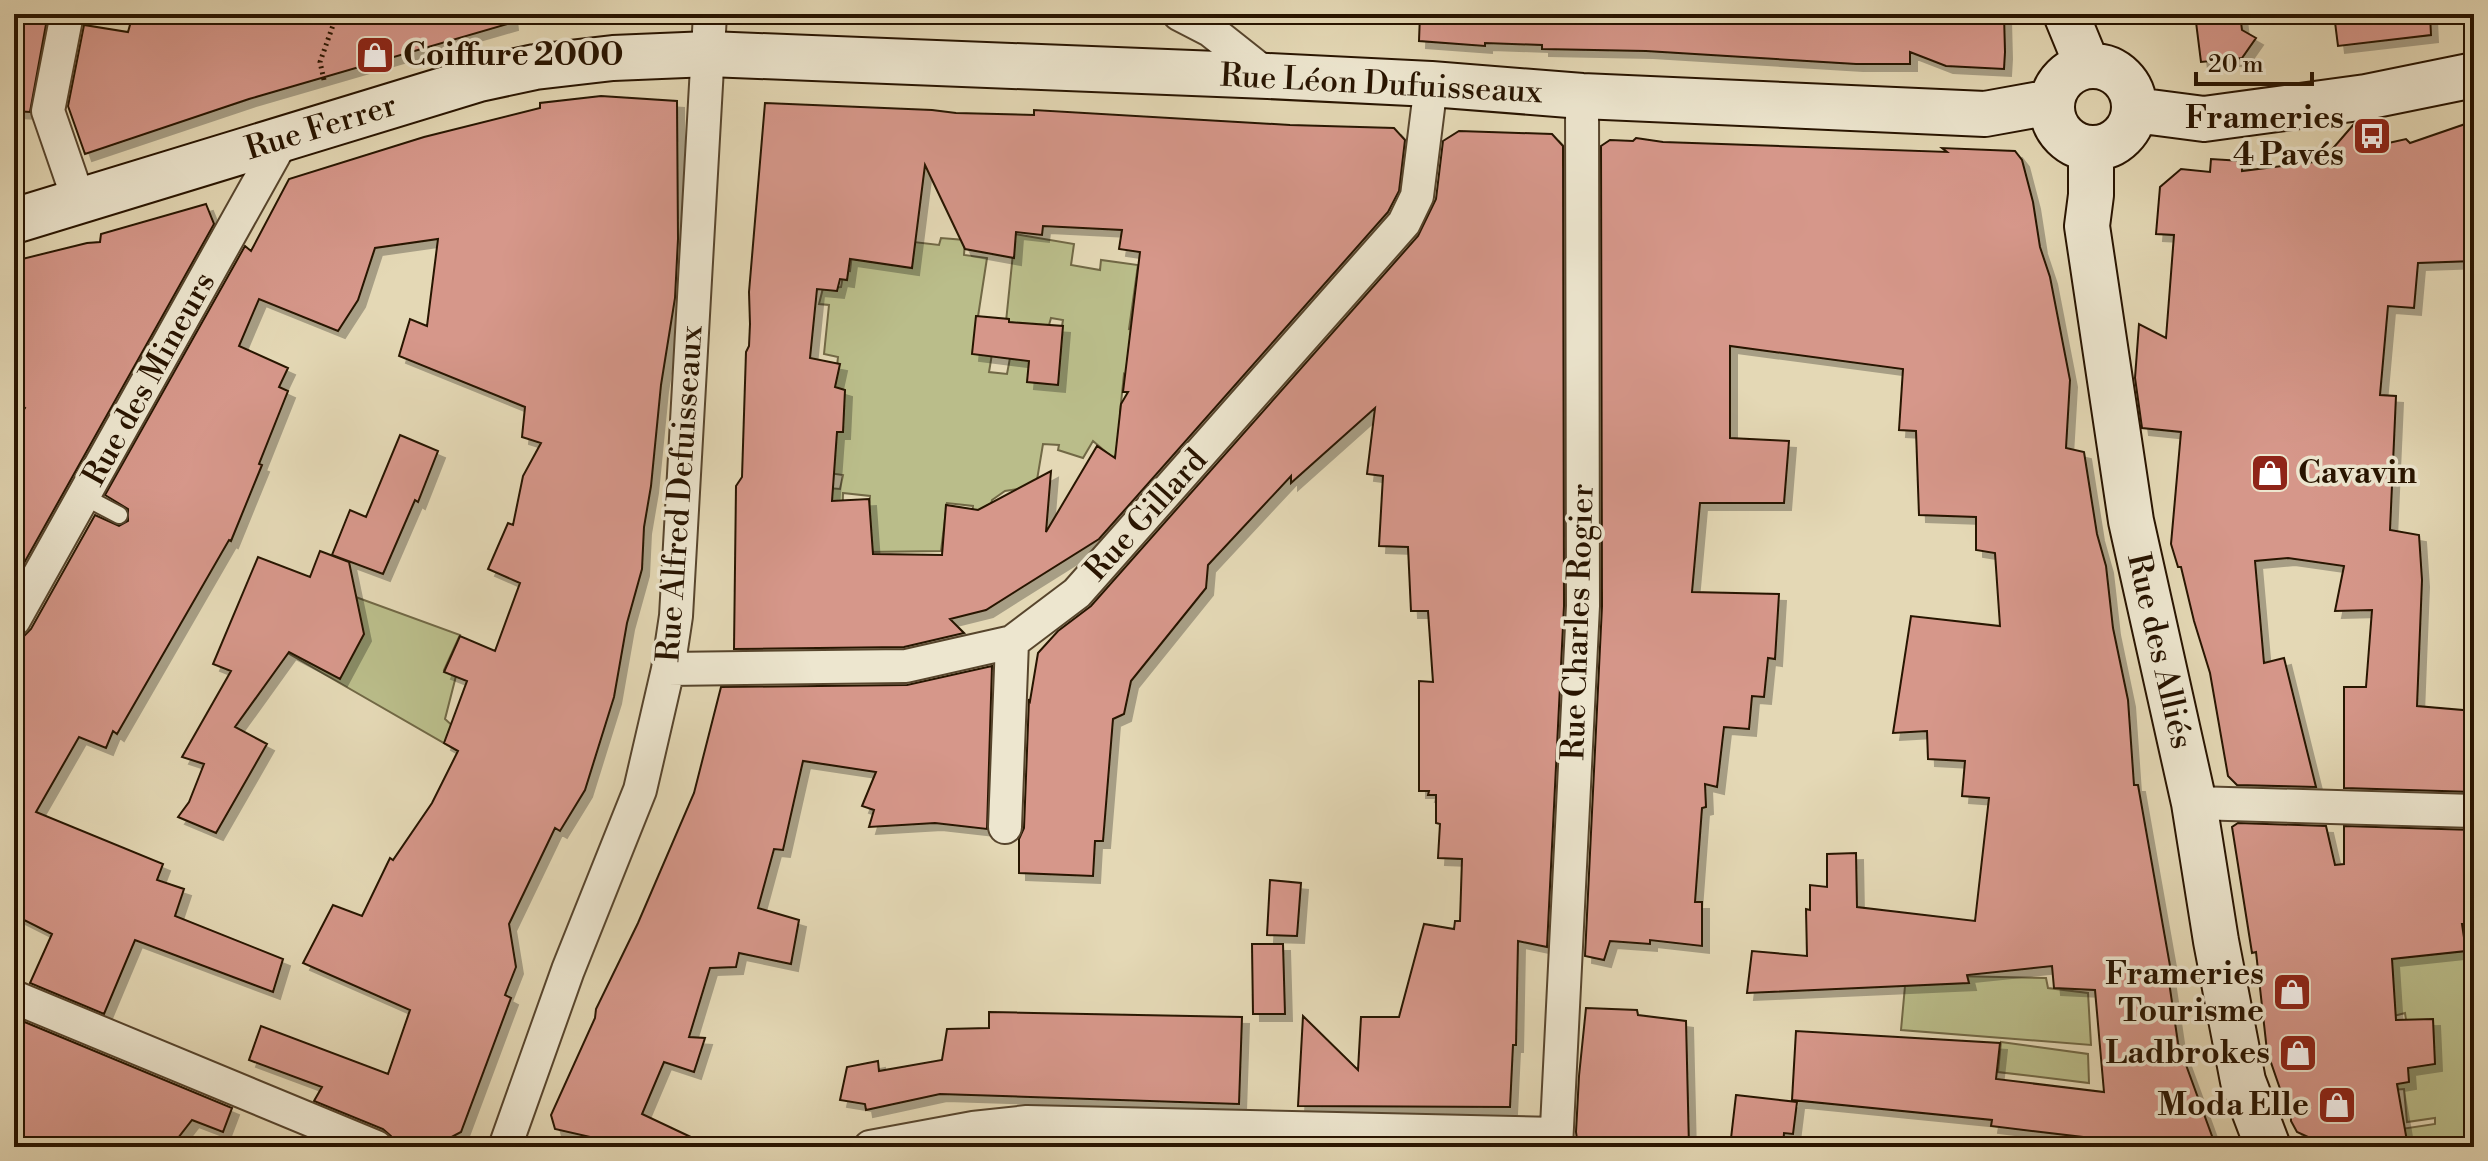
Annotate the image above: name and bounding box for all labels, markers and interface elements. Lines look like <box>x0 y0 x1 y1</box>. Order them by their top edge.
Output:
shop icon: Coiffure 2000 <box>354 34 396 76</box>
place label: Coiffure 2000 <box>403 35 624 75</box>
scale bar <box>2196 36 2312 86</box>
text: 20 m <box>2208 50 2264 80</box>
street label: Rue Léon Dufuisseaux <box>1219 56 1544 112</box>
street label: Rue Ferrer <box>240 85 402 169</box>
place label: Frameries 4 Pavés <box>2185 98 2344 175</box>
bus stop icon: Frameries 4 Pavés <box>2351 115 2393 157</box>
street label: Rue des Mineurs <box>74 265 224 493</box>
street label: Rue Alfred Defuisseaux <box>648 324 712 663</box>
street label: Rue Gillard <box>1076 441 1216 589</box>
shop icon: Cavavin <box>2249 452 2291 494</box>
place label: Cavavin <box>2298 453 2417 493</box>
street label: Rue Charles Rogier <box>1553 483 1603 761</box>
street label: Rue des Alliés <box>2118 549 2202 753</box>
place label: Frameries Tourisme <box>2105 954 2264 1031</box>
shop icon: Frameries Tourisme <box>2271 971 2313 1013</box>
shop icon: Ladbrokes <box>2277 1032 2319 1074</box>
place label: Ladbrokes <box>2106 1033 2270 1073</box>
shop icon: Moda Elle <box>2316 1084 2358 1126</box>
place label: Moda Elle <box>2157 1085 2309 1125</box>

